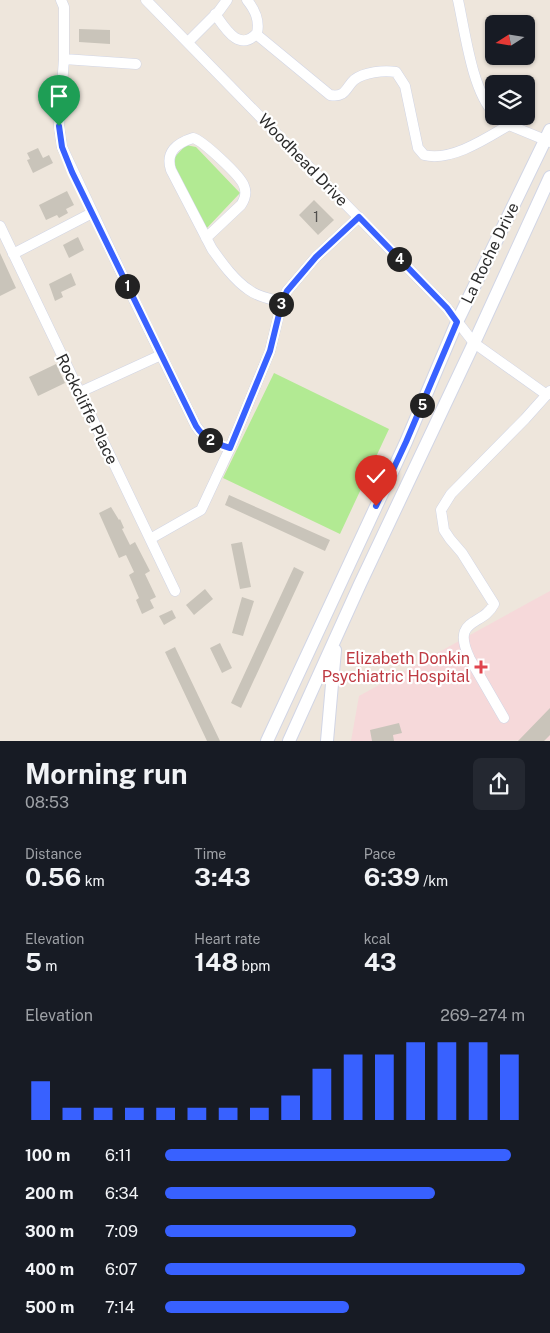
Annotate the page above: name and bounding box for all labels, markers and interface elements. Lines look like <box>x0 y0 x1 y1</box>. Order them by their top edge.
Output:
north arrow <box>485 15 535 65</box>
map controls <box>485 15 535 125</box>
pin <box>38 75 80 126</box>
button: layers <box>485 75 535 125</box>
icon: arrive <box>45 82 73 110</box>
street label: Woodhead Drive <box>254 110 352 210</box>
street label: La Roche Drive <box>457 199 523 307</box>
house number: 1 <box>313 209 319 225</box>
pin: 4 <box>386 246 412 272</box>
text: 4 <box>395 251 404 267</box>
pin: 1 <box>114 274 140 298</box>
text: 1 <box>125 278 131 294</box>
pin: 3 <box>268 292 294 316</box>
text: 3 <box>277 296 286 312</box>
street label: Rockcliffe Place <box>52 351 122 467</box>
pin: 5 <box>410 392 434 418</box>
text: 5 <box>418 397 427 413</box>
pin: 2 <box>198 428 222 452</box>
text: 2 <box>206 432 215 448</box>
pin <box>355 455 397 506</box>
icon: check <box>362 462 390 490</box>
place label: Elizabeth Donkin Psychiatric Hospital <box>322 649 470 686</box>
marker: Elizabeth Donkin Psychiatric Hospital <box>474 660 488 674</box>
text: Morning run <box>25 757 188 790</box>
button: share <box>473 758 525 810</box>
text: 08:53 <box>25 793 69 812</box>
text: Distance <box>25 846 82 862</box>
text: Time <box>194 846 226 862</box>
text: Pace <box>364 846 396 862</box>
text: 0.56 <box>25 862 81 892</box>
text: 3:43 <box>194 862 251 892</box>
text: 6:39 <box>364 862 420 892</box>
text: km <box>81 873 105 889</box>
text: /km <box>420 873 448 889</box>
text: Elevation <box>25 931 84 947</box>
text: Heart rate <box>194 931 261 947</box>
text: kcal <box>364 931 391 947</box>
text: 5 <box>25 947 42 977</box>
text: 148 <box>194 947 238 977</box>
text: 43 <box>364 947 397 977</box>
text: m <box>42 958 57 974</box>
text: bpm <box>238 958 270 974</box>
text: Elevation <box>25 1006 93 1025</box>
text: 269–274 m <box>440 1006 525 1025</box>
text: 100 m <box>25 1146 70 1165</box>
text: 6:11 <box>105 1146 132 1165</box>
text: 200 m <box>25 1184 74 1203</box>
text: 6:34 <box>105 1184 139 1203</box>
text: 300 m <box>25 1222 74 1241</box>
text: 7:09 <box>105 1222 138 1241</box>
text: 400 m <box>25 1260 74 1279</box>
text: 6:07 <box>105 1260 138 1279</box>
text: 500 m <box>25 1298 74 1317</box>
text: 7:14 <box>105 1298 135 1317</box>

